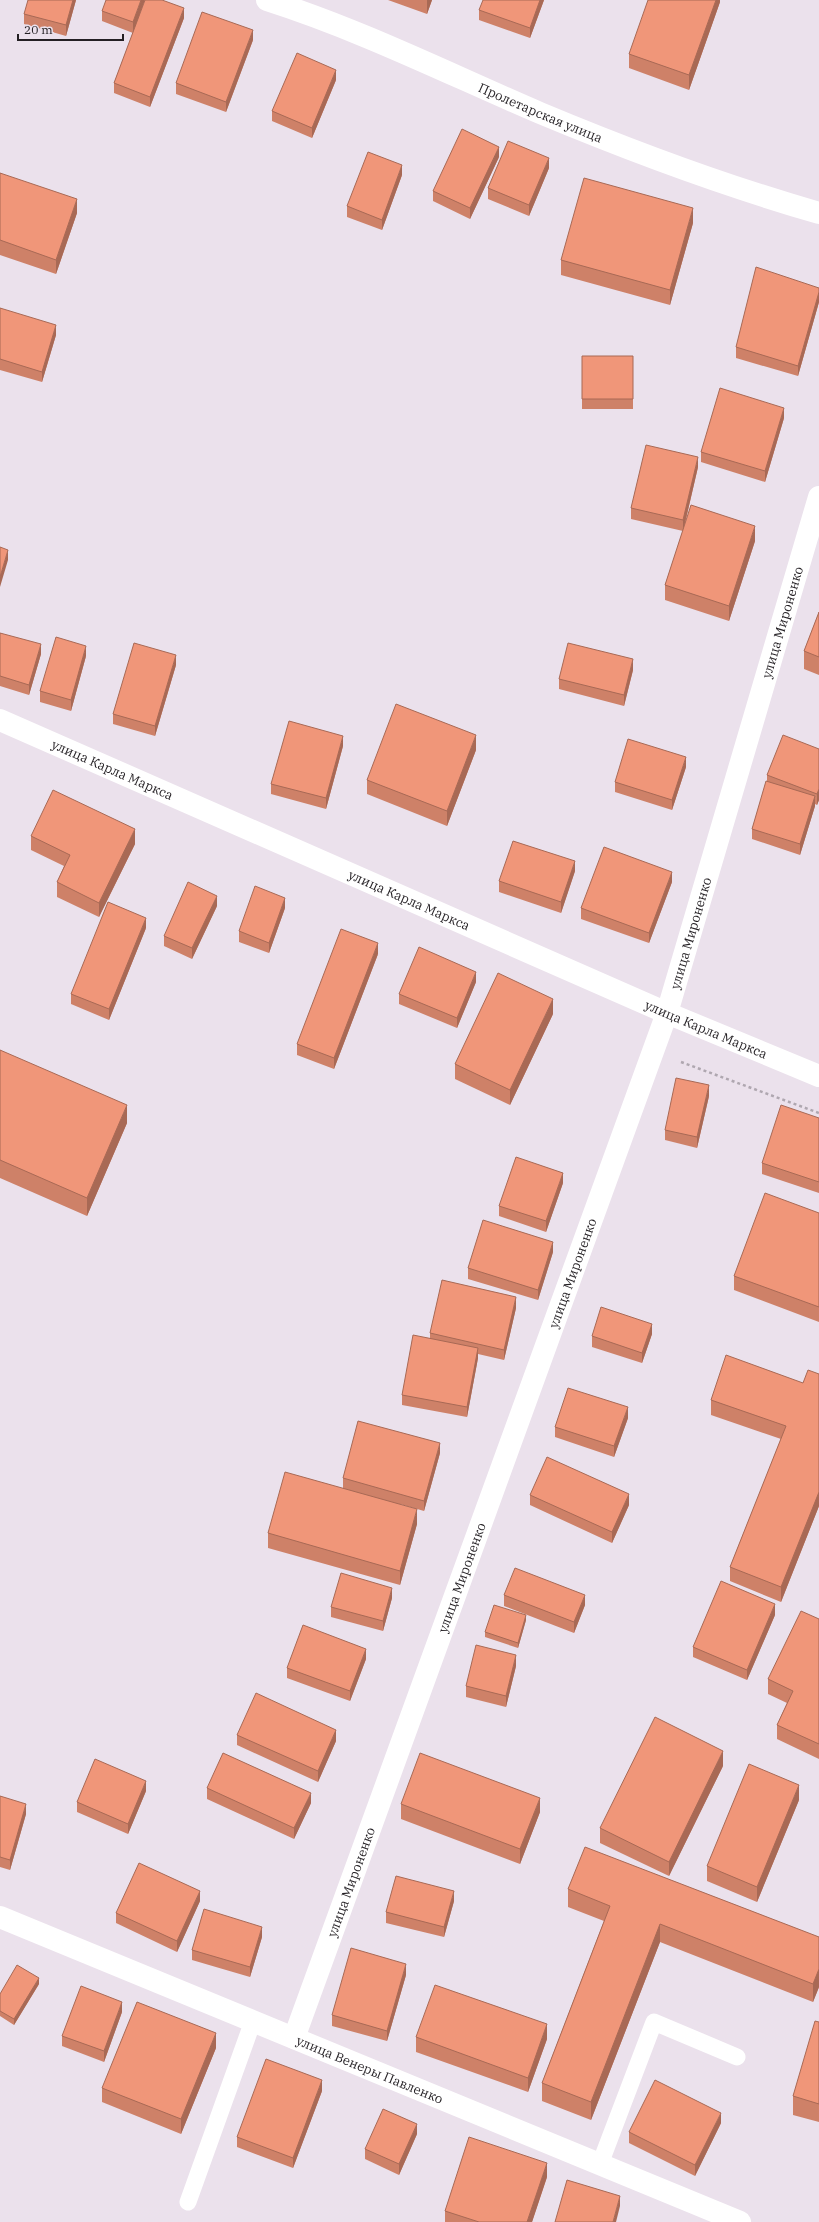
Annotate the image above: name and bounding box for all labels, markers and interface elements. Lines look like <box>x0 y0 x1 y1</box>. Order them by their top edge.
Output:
scale bar <box>18 16 123 42</box>
text: 20 m <box>24 22 53 37</box>
street label: Пролетарская улица <box>476 79 605 146</box>
street label: улица Мироненко <box>758 564 807 680</box>
street label: улица Карла Маркса <box>49 735 176 804</box>
street label: улица Карла Маркса <box>346 866 473 934</box>
street label: улица Мироненко <box>666 875 715 991</box>
street label: улица Карла Маркса <box>642 996 770 1062</box>
street label: улица Мироненко <box>545 1216 600 1330</box>
street label: улица Мироненко <box>434 1520 489 1635</box>
street label: улица Мироненко <box>323 1825 379 1939</box>
street label: улица Венеры Павленко <box>294 2032 446 2107</box>

